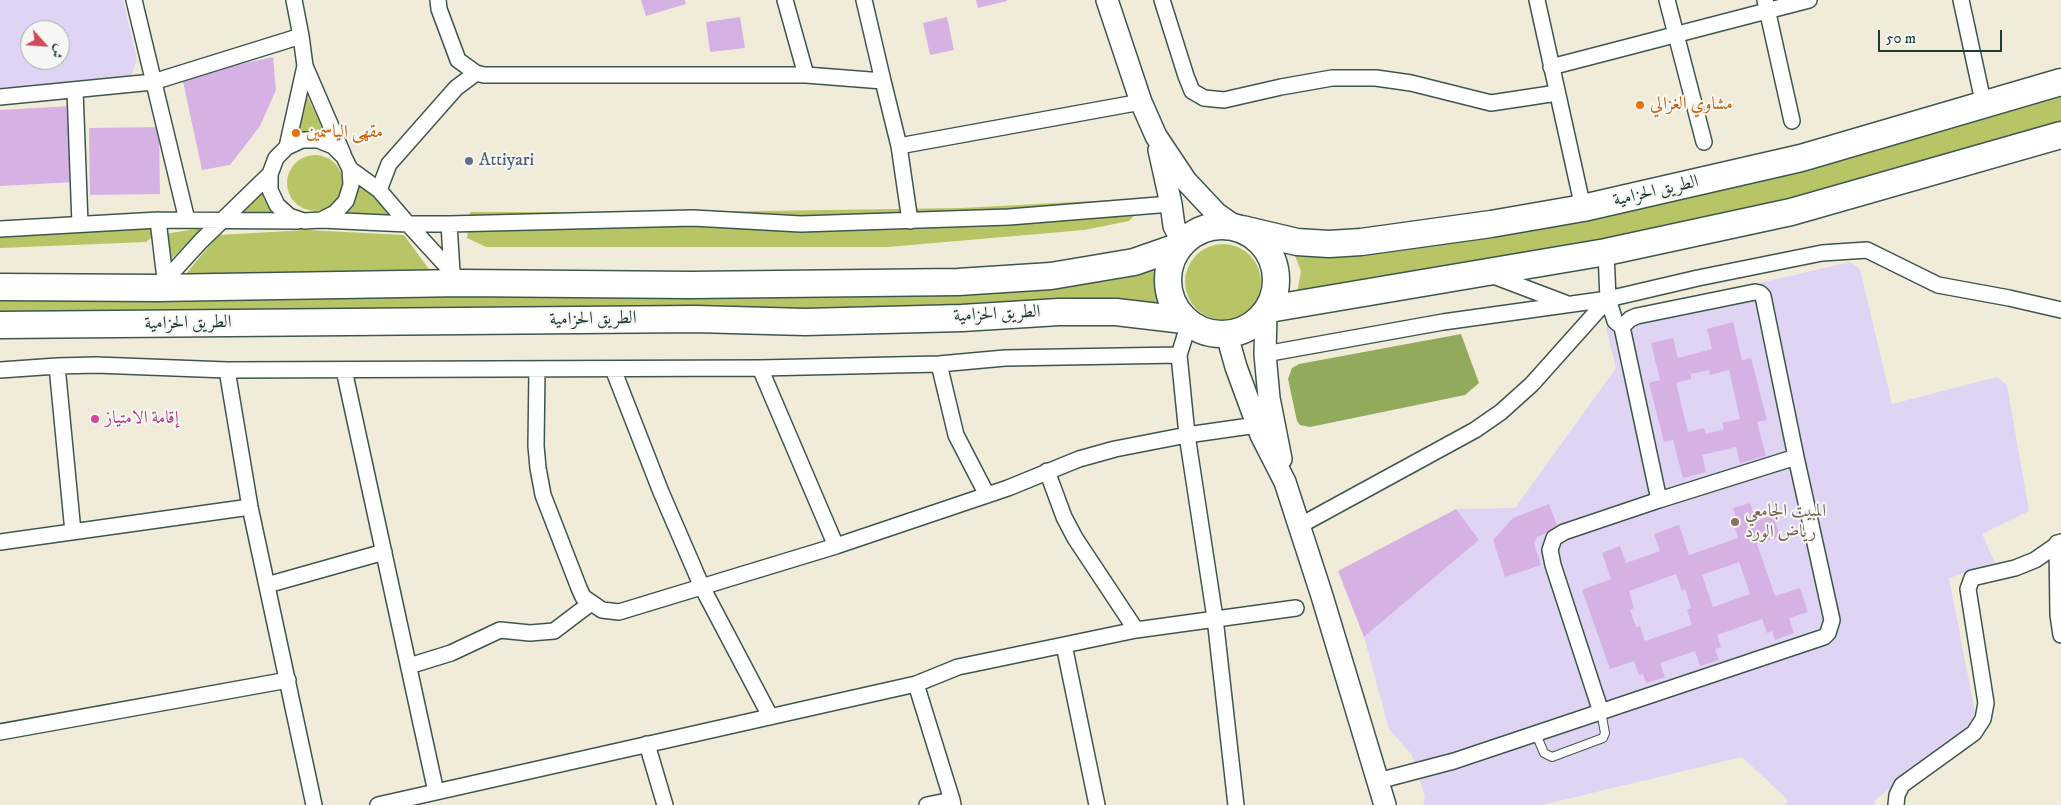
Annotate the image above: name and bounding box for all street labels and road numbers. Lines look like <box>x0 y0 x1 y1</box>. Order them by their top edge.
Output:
street label: الطريق الحزامية <box>1611 172 1701 212</box>
street label: الطريق الحزامية <box>953 302 1041 328</box>
street label: الطريق الحزامية <box>549 308 637 332</box>
street label: الطريق الحزامية <box>144 312 232 336</box>

